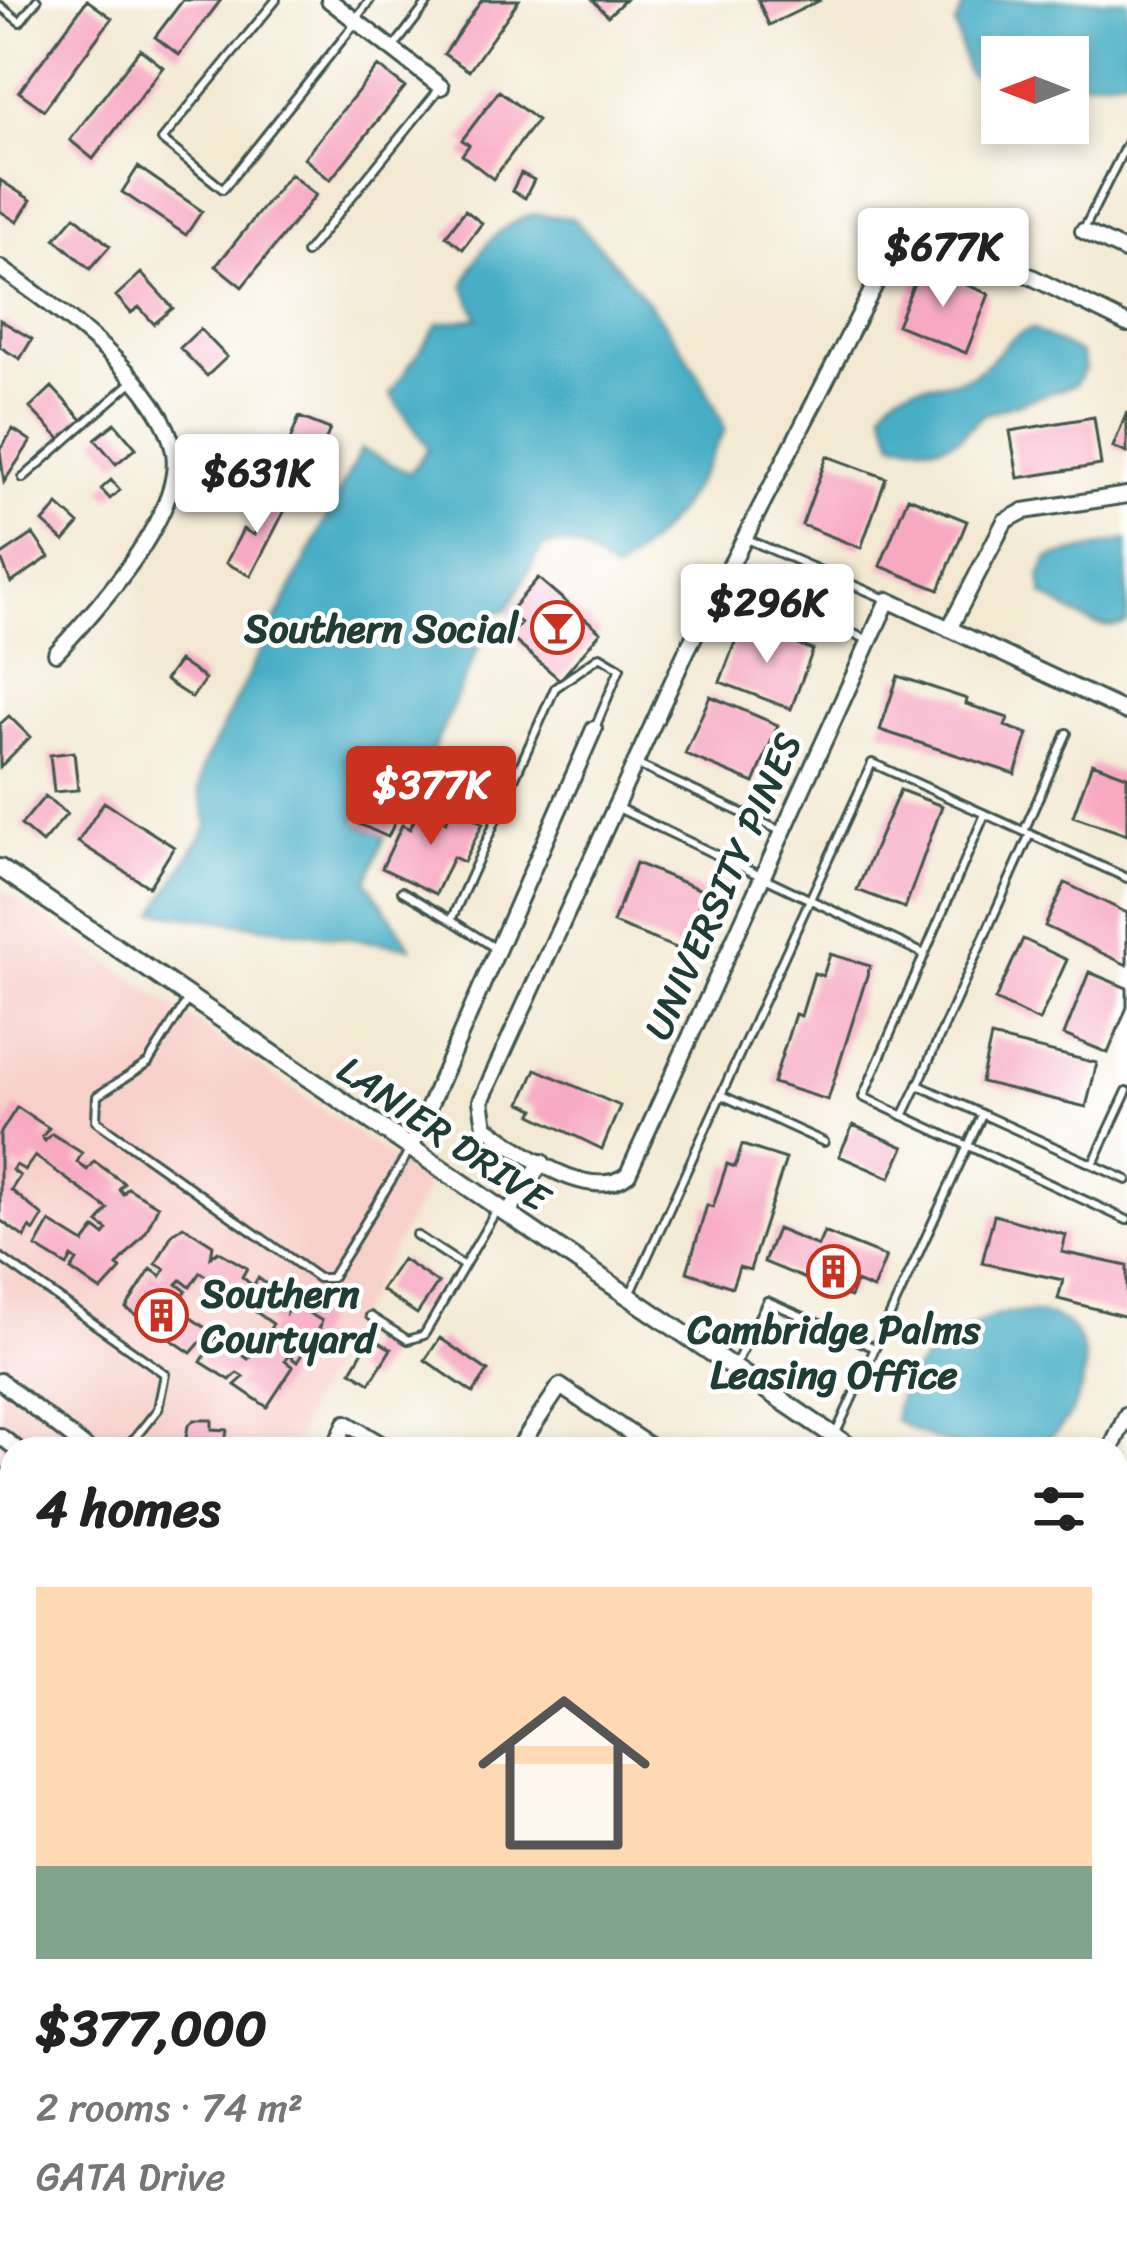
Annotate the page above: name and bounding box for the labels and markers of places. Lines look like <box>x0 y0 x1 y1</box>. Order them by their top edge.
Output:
pin: $677K <box>859 208 1027 310</box>
pin: $631K <box>173 434 341 536</box>
pin: $296K <box>683 564 851 666</box>
place label: Southern Social <box>243 594 520 663</box>
bar icon: Southern Social <box>529 600 585 656</box>
pin: $377K <box>347 746 515 848</box>
building icon: Cambridge Palms Leasing Office <box>806 1244 862 1300</box>
place label: Southern Courtyard <box>200 1259 379 1373</box>
building icon: Southern Courtyard <box>134 1287 190 1343</box>
place label: Cambridge Palms Leasing Office <box>687 1295 982 1409</box>

